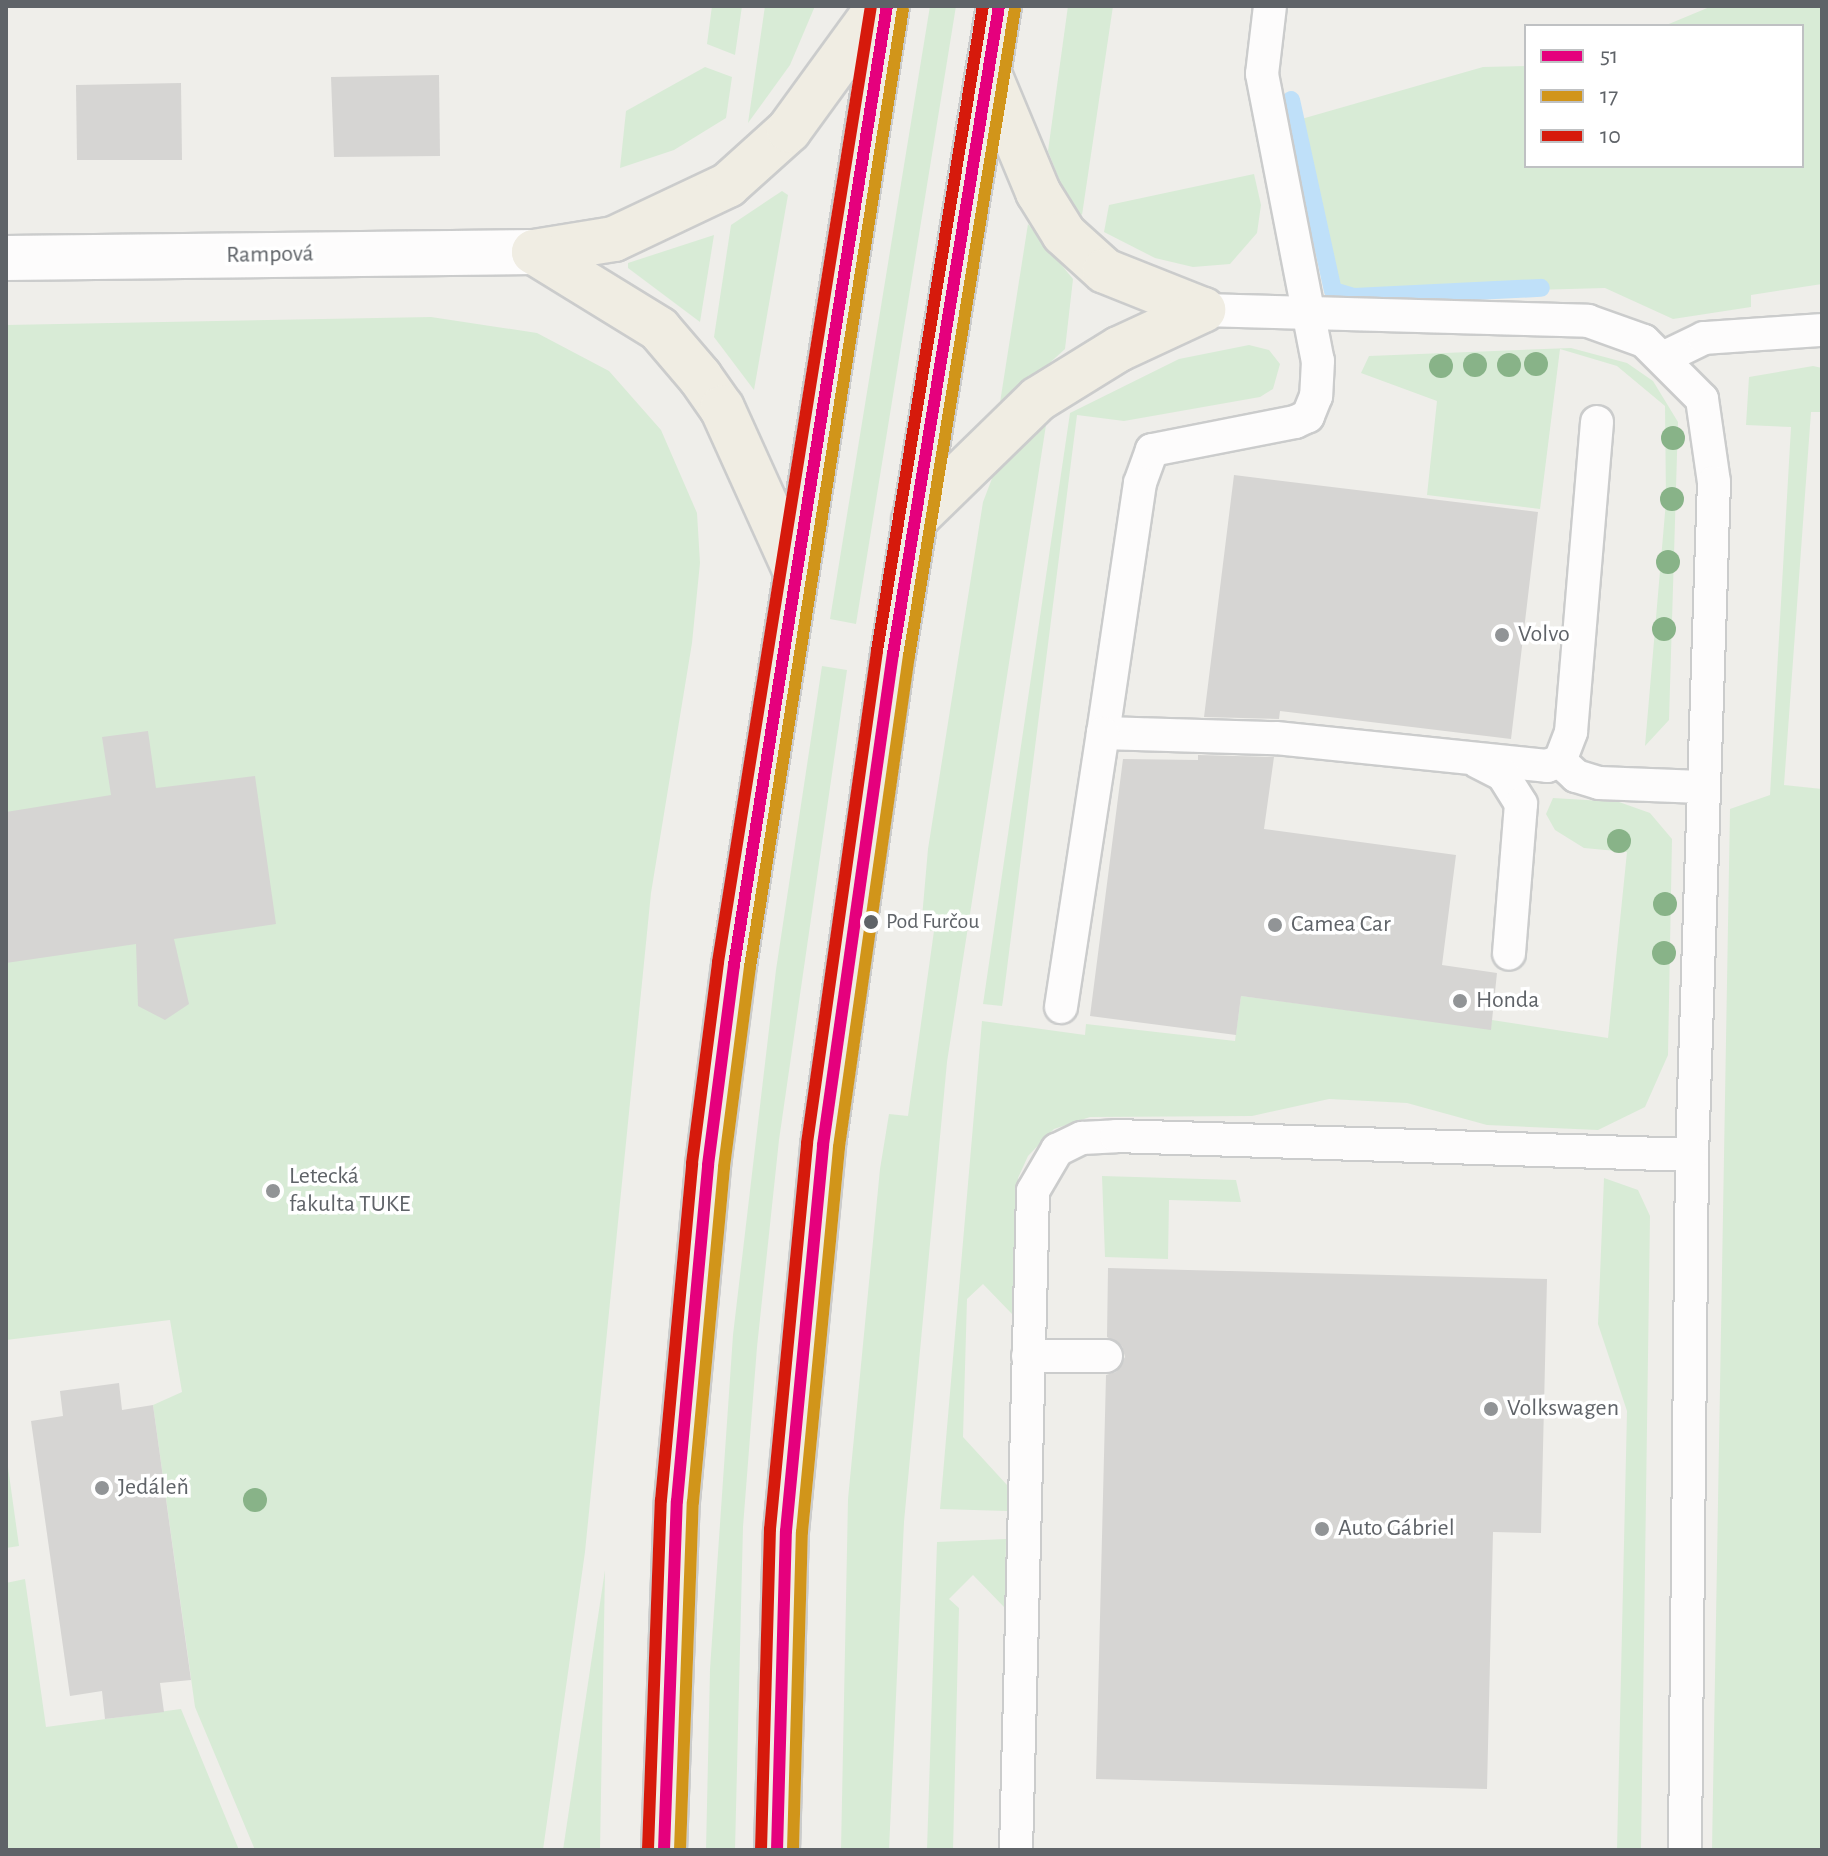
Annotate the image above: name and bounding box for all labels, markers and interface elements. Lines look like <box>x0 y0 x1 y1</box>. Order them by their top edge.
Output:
legend <box>1524 24 1804 168</box>
text: 51 <box>1600 44 1618 68</box>
text: 17 <box>1600 84 1618 108</box>
text: 10 <box>1600 124 1621 148</box>
street label: Rampová <box>226 240 314 270</box>
place label: Volvo <box>1518 621 1570 649</box>
marker: Volvo <box>1493 626 1511 644</box>
place label: Pod Furčou <box>886 909 979 935</box>
place label: Camea Car <box>1291 911 1391 939</box>
marker: Pod Furčou <box>863 914 879 930</box>
marker: Camea Car <box>1266 916 1284 934</box>
place label: Honda <box>1476 987 1539 1015</box>
marker: Honda <box>1451 992 1469 1010</box>
place label: Letecká fakulta TUKE <box>289 1163 410 1219</box>
marker: Letecká fakulta TUKE <box>264 1182 282 1200</box>
place label: Volkswagen <box>1507 1395 1619 1423</box>
marker: Volkswagen <box>1482 1400 1500 1418</box>
place label: Jedáleň <box>118 1474 189 1502</box>
marker: Jedáleň <box>93 1479 111 1497</box>
place label: Auto Gábriel <box>1338 1515 1455 1543</box>
marker: Auto Gábriel <box>1313 1520 1331 1538</box>

